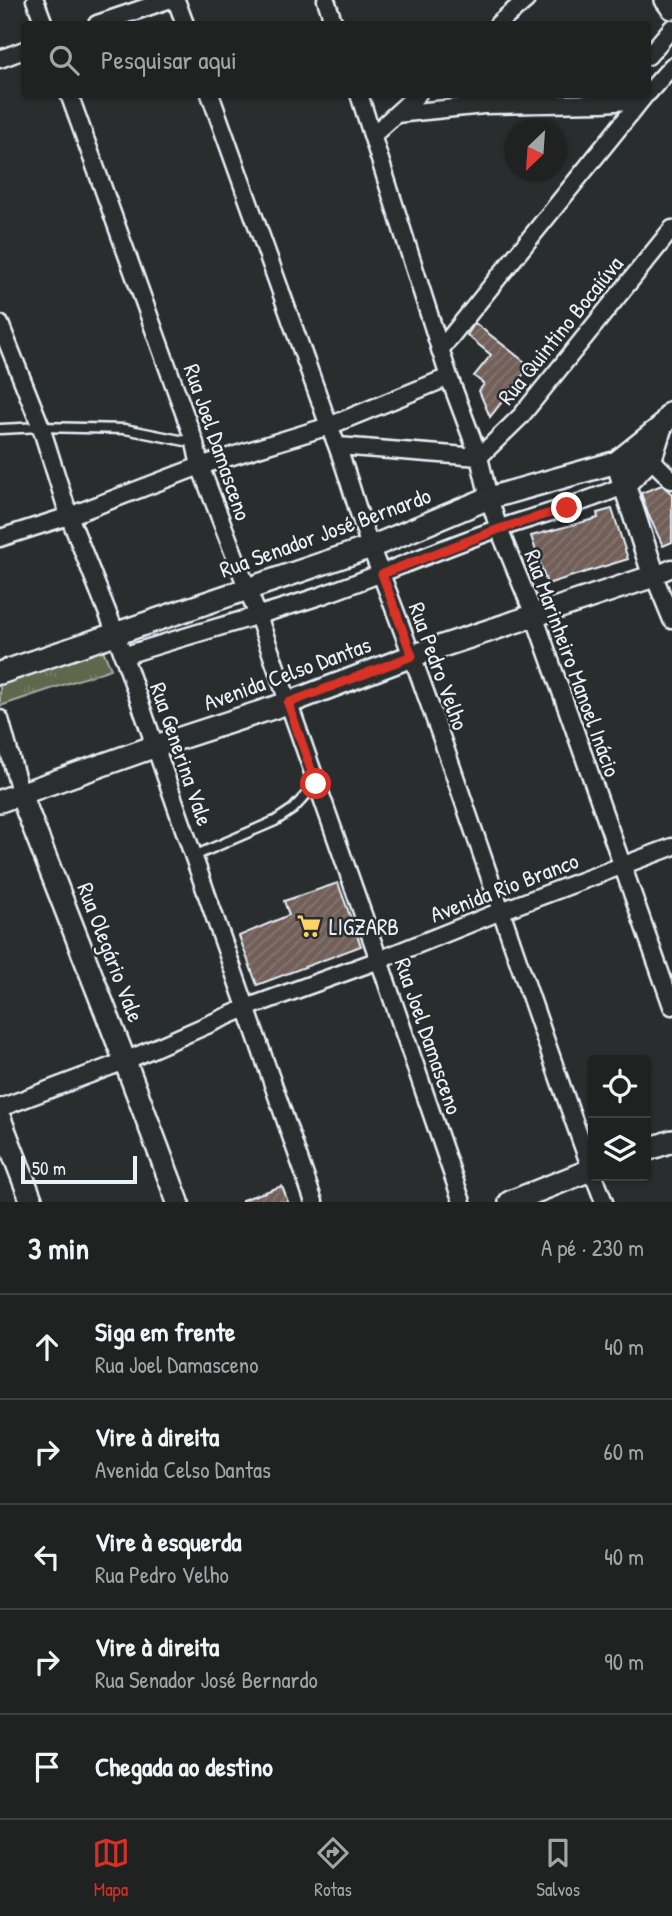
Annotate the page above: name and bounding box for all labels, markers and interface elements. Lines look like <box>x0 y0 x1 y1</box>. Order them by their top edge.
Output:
search box <box>21 21 651 98</box>
icon: search <box>45 41 83 79</box>
text: Pesquisar aqui <box>101 42 237 77</box>
north arrow <box>504 119 567 182</box>
street label: Rua Quintino Bocaiúva <box>490 249 630 411</box>
street label: Rua Joel Damasceno <box>177 360 259 524</box>
street label: Rua Senador José Bernardo <box>215 479 435 585</box>
route end <box>551 492 582 523</box>
street label: Rua Marinheiro Manoel Inácio <box>517 545 629 781</box>
street label: Rua Pedro Velho <box>402 598 476 734</box>
street label: Avenida Celso Dantas <box>199 628 375 718</box>
street label: Rua Generina Vale <box>143 678 221 830</box>
route start <box>300 768 331 799</box>
street label: Avenida Rio Branco <box>425 844 583 930</box>
street label: Rua Olegário Vale <box>70 878 152 1026</box>
place label: LIGZARB <box>329 911 399 942</box>
supermarket icon: LIGZARB <box>295 912 323 940</box>
street label: Rua Joel Damasceno <box>388 954 470 1118</box>
map controls <box>588 1055 651 1181</box>
button: locate <box>588 1055 651 1118</box>
button: layers <box>588 1118 651 1181</box>
scale bar <box>21 1153 136 1185</box>
text: 50 m <box>32 1155 66 1181</box>
text: 3 min <box>28 1228 89 1268</box>
text: A pé · 230 m <box>541 1232 644 1263</box>
text: Siga em frente <box>95 1314 235 1349</box>
icon: ahead <box>28 1328 66 1366</box>
text: 40 m <box>604 1331 644 1362</box>
text: Rua Joel Damasceno <box>95 1349 258 1380</box>
text: Vire à direita <box>95 1419 219 1454</box>
icon: right <box>28 1433 66 1471</box>
text: 60 m <box>604 1436 644 1467</box>
text: Avenida Celso Dantas <box>95 1454 271 1485</box>
text: Vire à esquerda <box>95 1524 241 1559</box>
icon: left <box>28 1538 66 1576</box>
text: 40 m <box>604 1541 644 1572</box>
text: Rua Pedro Velho <box>95 1559 229 1590</box>
text: Vire à direita <box>95 1629 219 1664</box>
icon: right <box>28 1643 66 1681</box>
text: 90 m <box>604 1646 644 1677</box>
text: Rua Senador José Bernardo <box>95 1664 318 1695</box>
icon: arrive <box>28 1748 66 1786</box>
text: Chegada ao destino <box>95 1749 273 1784</box>
tab: Mapa <box>92 1834 130 1902</box>
tab: Rotas <box>314 1834 352 1902</box>
tab: Salvos <box>536 1834 580 1902</box>

